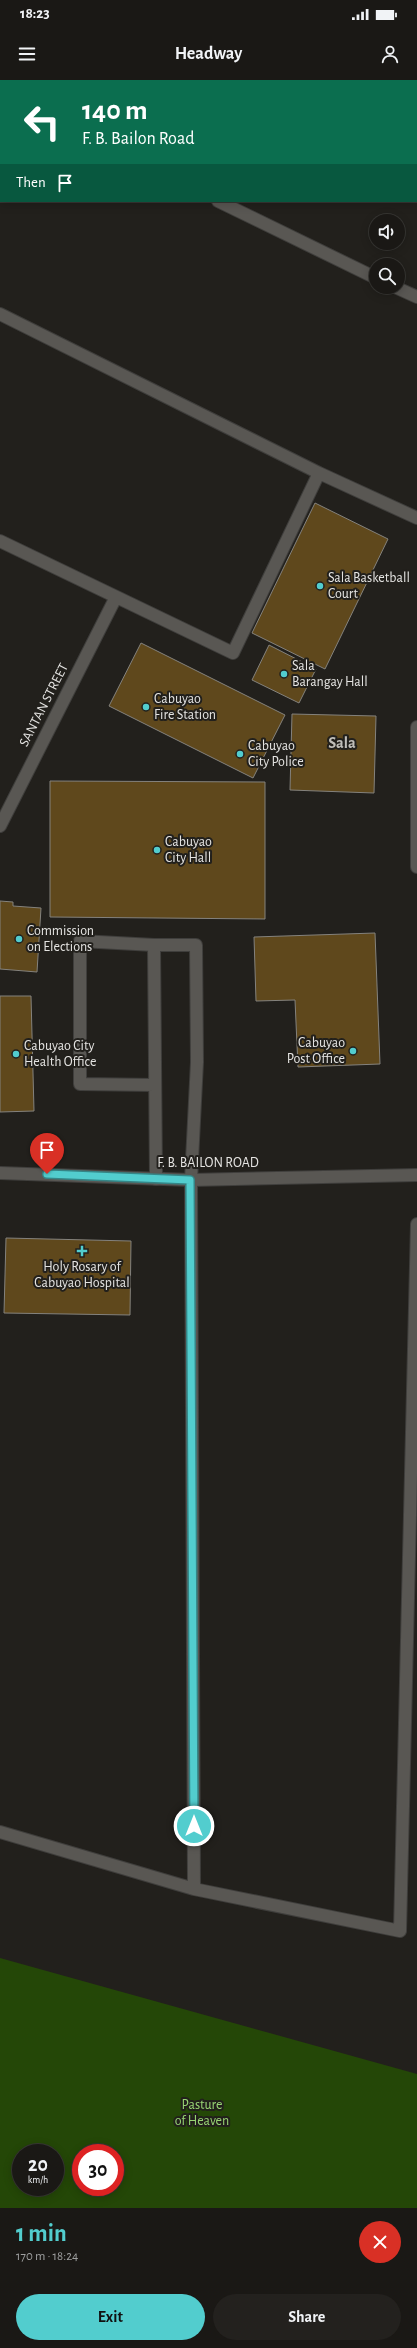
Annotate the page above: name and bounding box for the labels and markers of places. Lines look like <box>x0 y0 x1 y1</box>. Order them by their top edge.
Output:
place label: Sala Basketball Court <box>328 571 410 601</box>
marker: Sala Basketball Court <box>315 581 325 591</box>
place label: Sala Barangay Hall <box>292 659 368 689</box>
marker: Sala Barangay Hall <box>279 669 289 679</box>
place label: Cabuyao Fire Station <box>154 692 216 722</box>
marker: Cabuyao Fire Station <box>141 702 151 712</box>
place label: Cabuyao City Police <box>248 739 304 769</box>
marker: Cabuyao City Police <box>235 749 245 759</box>
place label: Cabuyao City Hall <box>165 835 212 865</box>
marker: Cabuyao City Hall <box>152 845 162 855</box>
place label: Commission on Elections <box>27 924 94 954</box>
marker: Commission on Elections <box>14 934 24 944</box>
place label: Cabuyao Post Office <box>287 1036 345 1066</box>
place label: Cabuyao City Health Office <box>24 1039 96 1069</box>
marker: Cabuyao Post Office <box>348 1046 358 1056</box>
marker: Cabuyao City Health Office <box>11 1049 21 1059</box>
pin <box>30 1133 64 1174</box>
marker: Holy Rosary of Cabuyao Hospital <box>76 1245 88 1257</box>
place label: Holy Rosary of Cabuyao Hospital <box>34 1260 130 1290</box>

